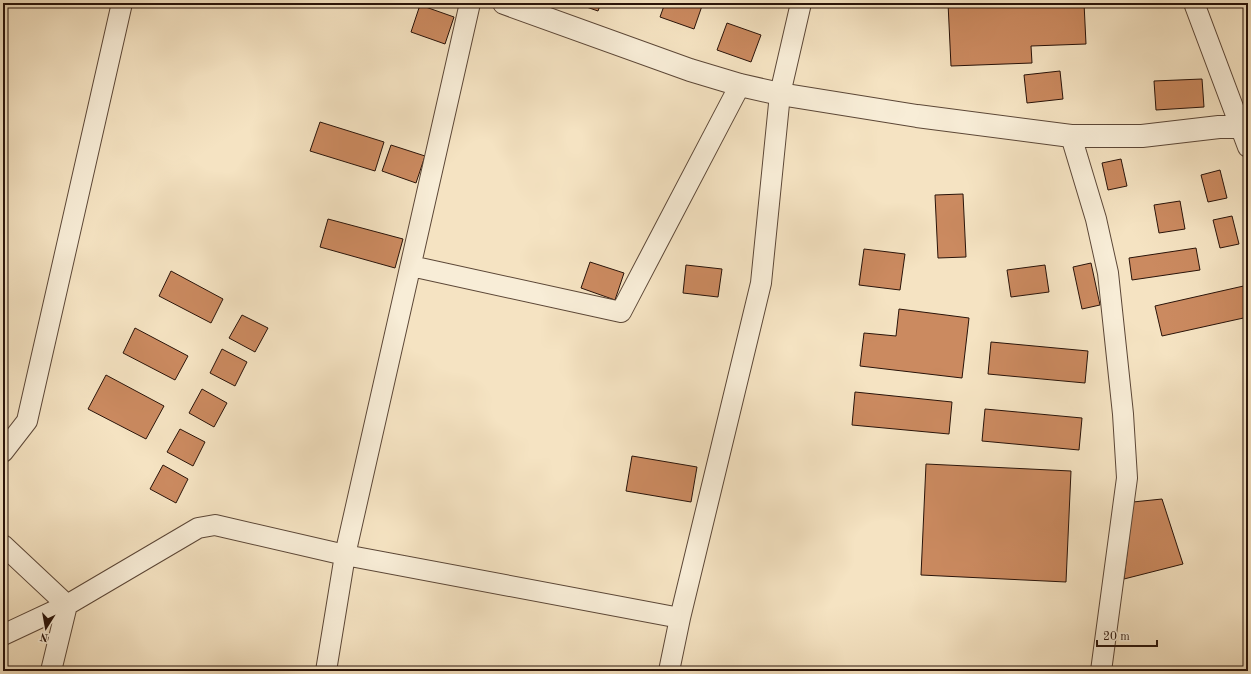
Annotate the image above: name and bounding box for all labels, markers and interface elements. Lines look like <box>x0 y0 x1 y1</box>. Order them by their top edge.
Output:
north arrow <box>26 608 66 648</box>
scale bar <box>1097 622 1157 648</box>
text: N <box>39 630 50 643</box>
text: 20 m <box>1103 631 1130 643</box>

